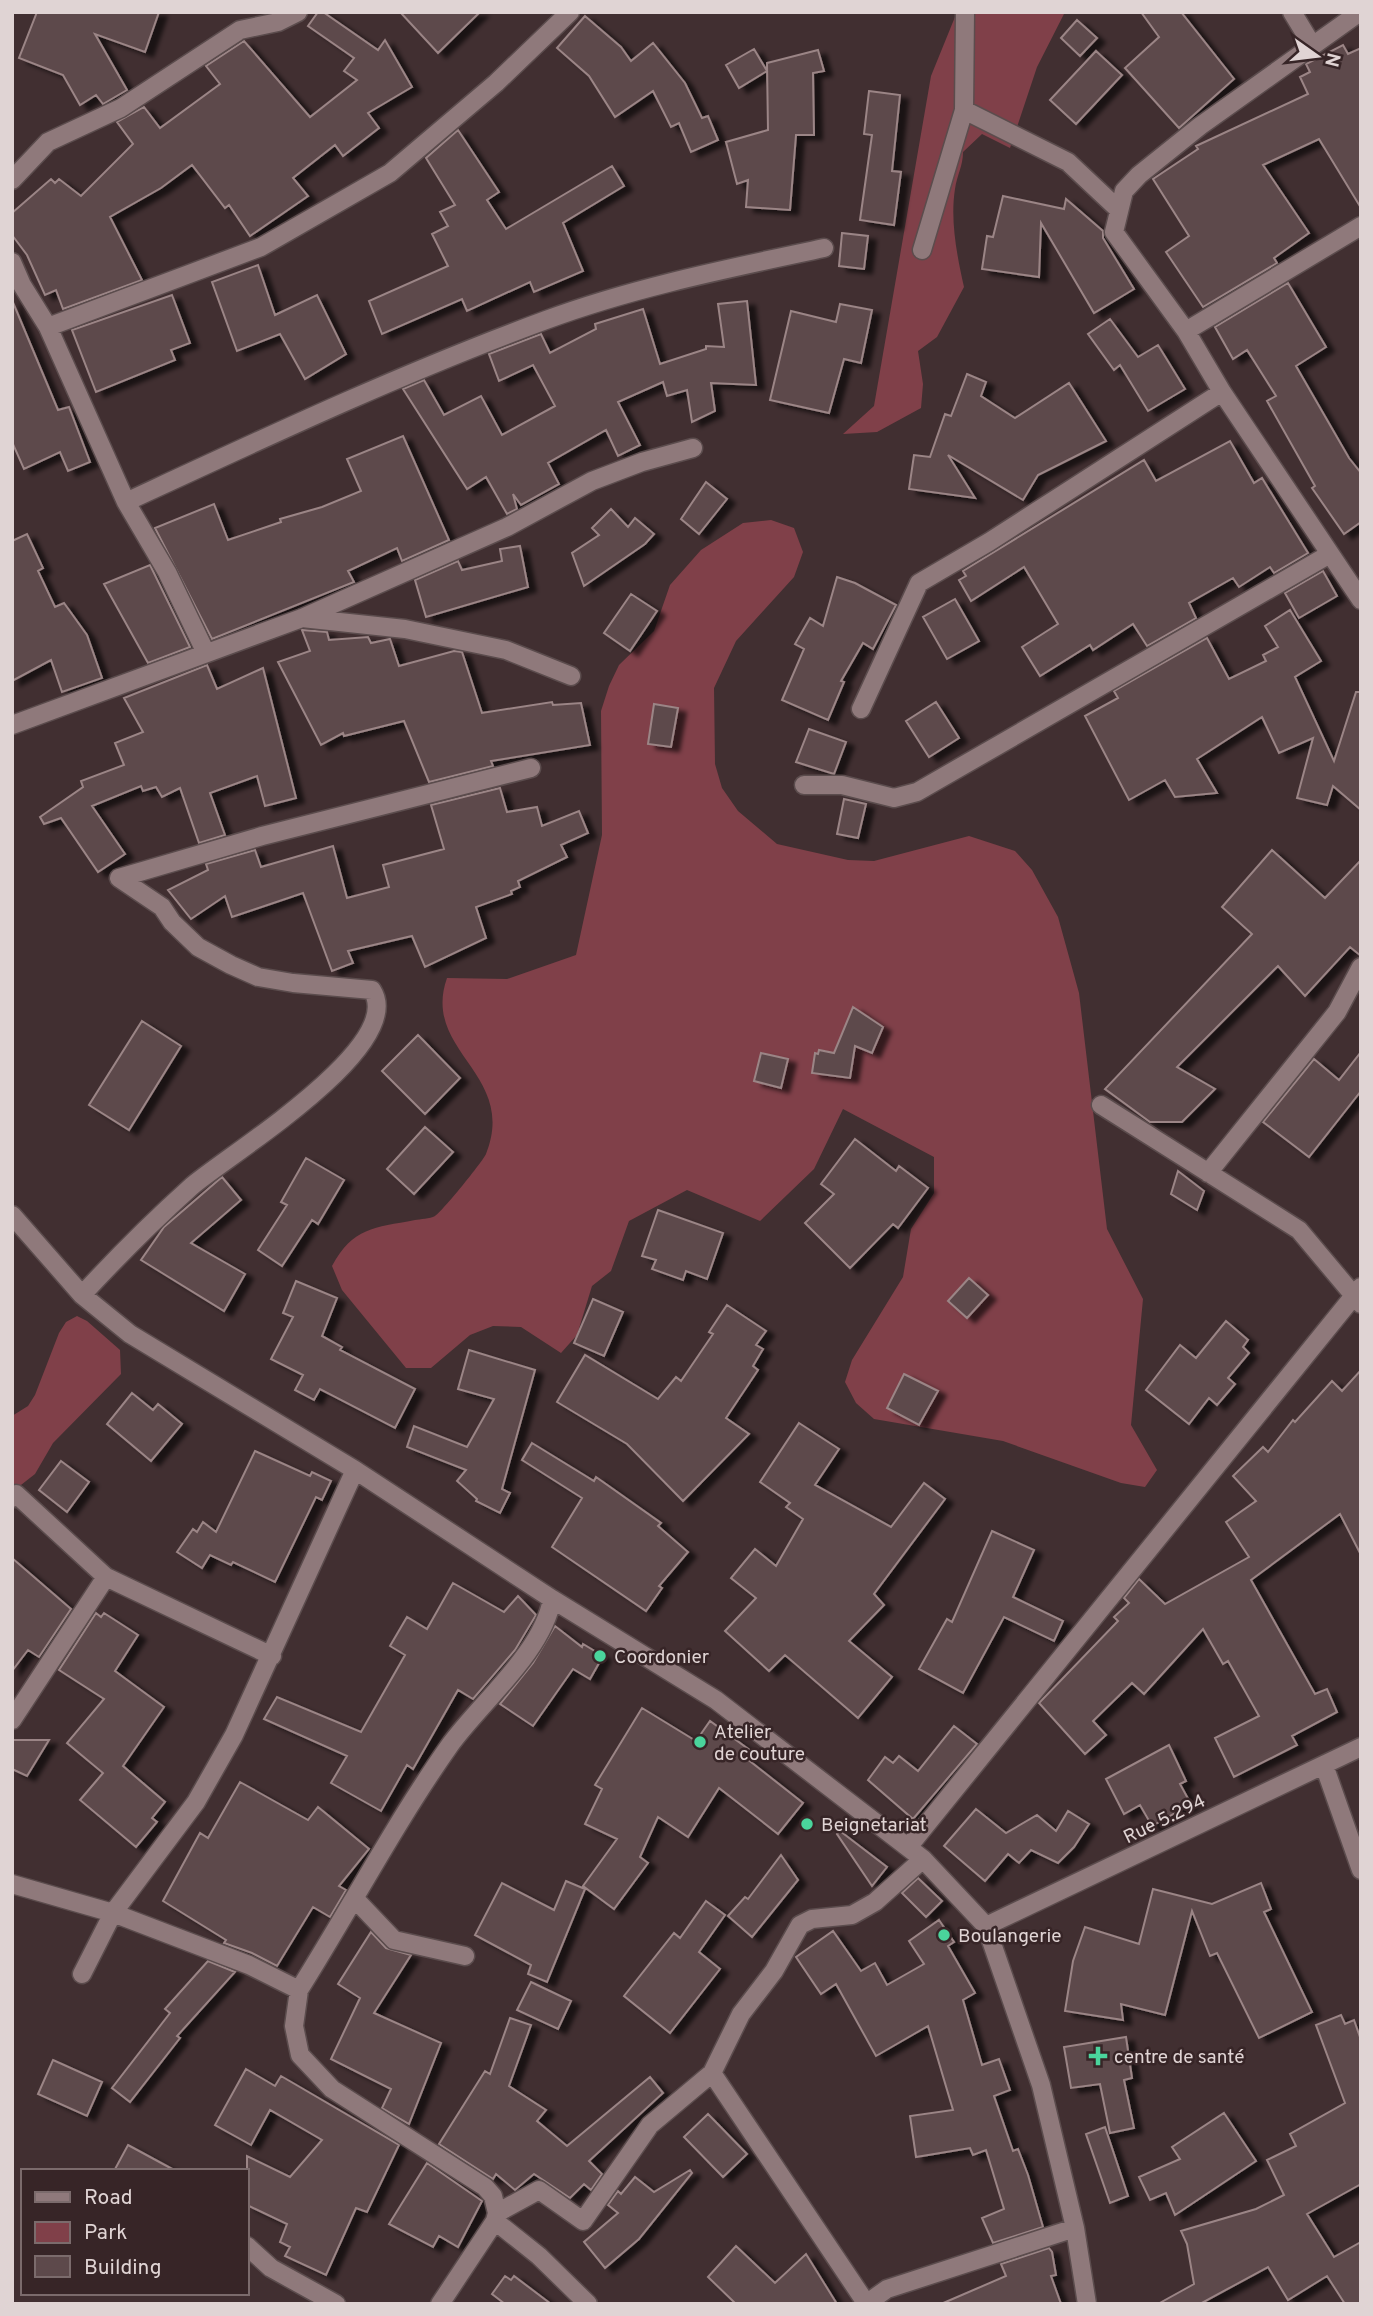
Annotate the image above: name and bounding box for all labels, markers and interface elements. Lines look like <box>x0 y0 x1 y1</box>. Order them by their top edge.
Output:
north arrow <box>1282 21 1352 91</box>
text: N <box>1318 50 1345 69</box>
place label: Coordonier <box>614 1646 710 1670</box>
marker: Coordonier <box>592 1648 608 1664</box>
place label: Atelier de couture <box>714 1721 805 1767</box>
marker: Atelier de couture <box>692 1734 708 1750</box>
street label: Rue 5.294 <box>1120 1790 1210 1850</box>
place label: Beignetariat <box>821 1814 927 1838</box>
marker: Beignetariat <box>799 1816 815 1832</box>
place label: Boulangerie <box>958 1925 1062 1949</box>
marker: Boulangerie <box>936 1927 952 1943</box>
marker: centre de santé <box>1088 2046 1108 2066</box>
place label: centre de santé <box>1114 2046 1244 2070</box>
legend <box>21 2169 248 2295</box>
text: Road <box>84 2185 133 2212</box>
text: Park <box>84 2220 127 2247</box>
text: Building <box>84 2255 162 2282</box>

